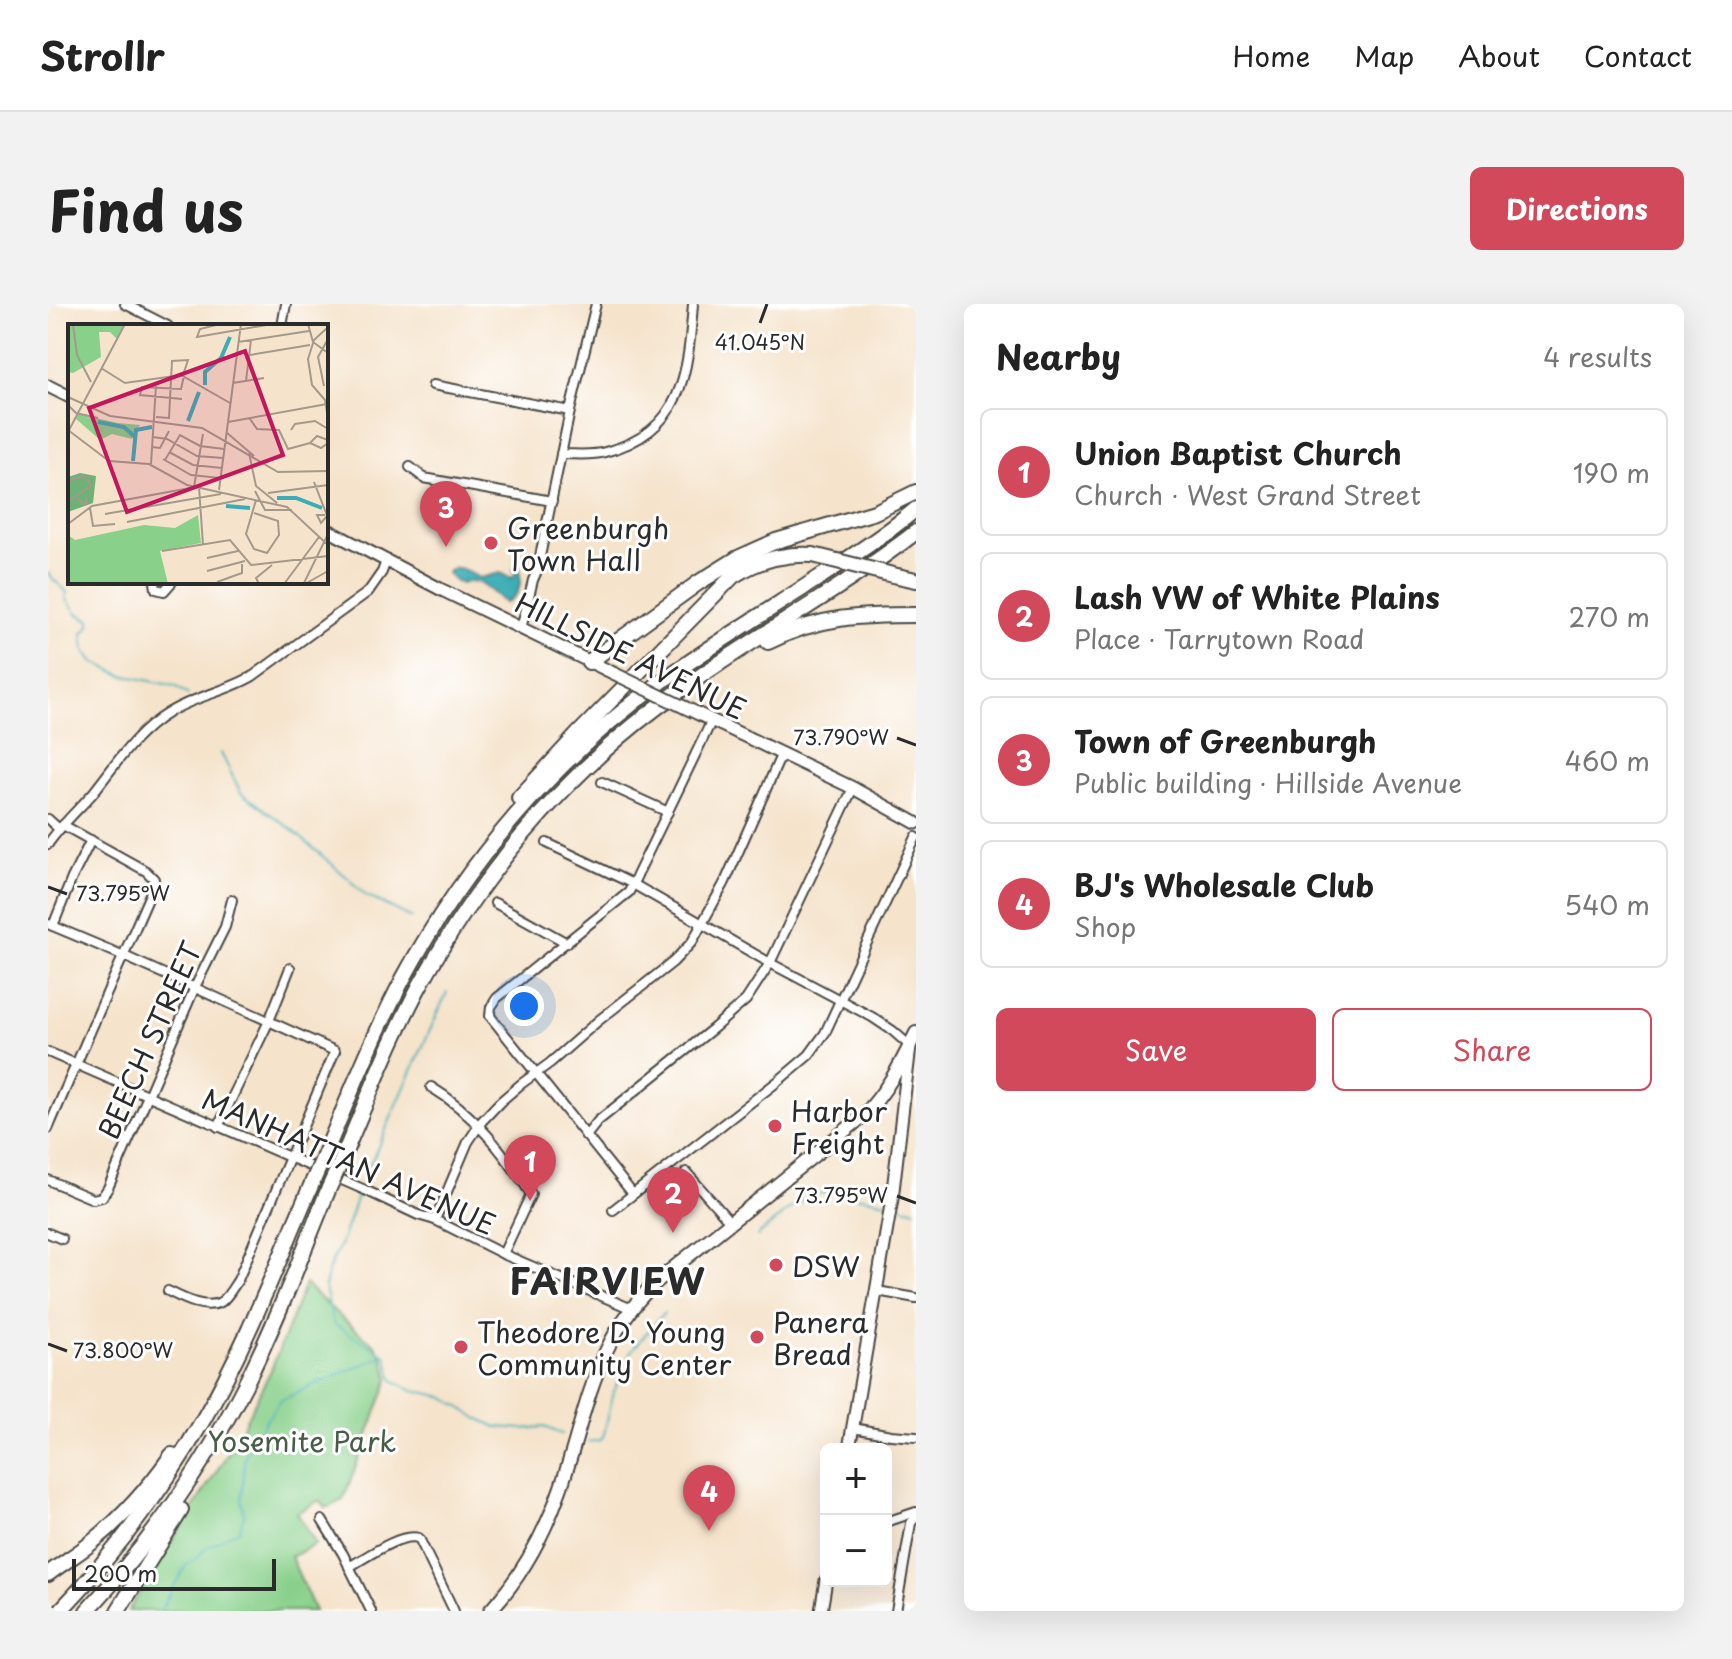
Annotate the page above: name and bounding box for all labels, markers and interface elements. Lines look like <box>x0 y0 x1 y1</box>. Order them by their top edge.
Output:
text: Strollr <box>40 27 165 84</box>
text: Home <box>1232 34 1310 77</box>
text: Map <box>1354 34 1414 77</box>
text: About <box>1458 34 1540 77</box>
text: Contact <box>1584 34 1692 77</box>
text: Find us <box>48 166 244 251</box>
button: Directions <box>1470 167 1684 250</box>
inset map <box>68 324 328 584</box>
text: 41.045°N <box>715 327 805 357</box>
text: Nearby <box>996 330 1121 382</box>
text: 4 results <box>1543 337 1652 376</box>
text: Union Baptist Church <box>1074 430 1402 475</box>
text: 1 <box>1018 453 1030 492</box>
text: 190 m <box>1573 453 1650 492</box>
text: Church · West Grand Street <box>1074 475 1421 514</box>
pin: 3 <box>420 481 472 547</box>
place label: Greenburgh Town Hall <box>507 506 669 581</box>
marker: Greenburgh Town Hall <box>482 534 500 552</box>
text: Lash VW of White Plains <box>1074 574 1440 619</box>
street label: HILLSIDE AVENUE <box>508 580 754 730</box>
text: 2 <box>1015 597 1033 636</box>
text: 270 m <box>1569 597 1650 636</box>
text: Place · Tarrytown Road <box>1074 619 1365 658</box>
text: Town of Greenburgh <box>1074 718 1377 763</box>
text: 73.790°W <box>793 722 889 752</box>
text: 3 <box>1015 741 1033 780</box>
text: 460 m <box>1565 741 1650 780</box>
text: Public building · Hillside Avenue <box>1074 763 1462 802</box>
text: BJ's Wholesale Club <box>1074 862 1374 907</box>
text: 73.795°W <box>76 878 170 908</box>
text: 4 <box>1015 885 1033 924</box>
text: 540 m <box>1564 885 1650 924</box>
text: Shop <box>1074 907 1136 946</box>
street label: BEECH STREET <box>86 934 212 1146</box>
your location <box>504 986 544 1026</box>
button: Save <box>996 1008 1316 1091</box>
button: Share <box>1332 1008 1652 1091</box>
street label: MANHATTAN AVENUE <box>195 1077 503 1245</box>
place label: Harbor Freight <box>791 1089 887 1164</box>
marker: Harbor Freight <box>766 1117 784 1135</box>
pin: 1 <box>504 1135 556 1201</box>
pin: 2 <box>647 1167 699 1233</box>
text: 73.795°W <box>794 1180 888 1210</box>
place label: DSW <box>792 1244 860 1287</box>
district label: FAIRVIEW <box>510 1253 706 1307</box>
marker: DSW <box>767 1256 785 1274</box>
place label: Panera Bread <box>773 1300 869 1375</box>
place label: Theodore D. Young Community Center <box>477 1310 731 1385</box>
marker: Panera Bread <box>748 1328 766 1346</box>
text: 73.800°W <box>73 1335 174 1365</box>
marker: Theodore D. Young Community Center <box>452 1338 470 1356</box>
park label: Yosemite Park <box>208 1419 396 1462</box>
map controls <box>820 1443 892 1587</box>
button: + <box>820 1443 892 1515</box>
pin: 4 <box>683 1465 735 1531</box>
button: − <box>820 1515 892 1587</box>
scale bar <box>72 1555 276 1591</box>
text: 200 m <box>84 1556 157 1589</box>

